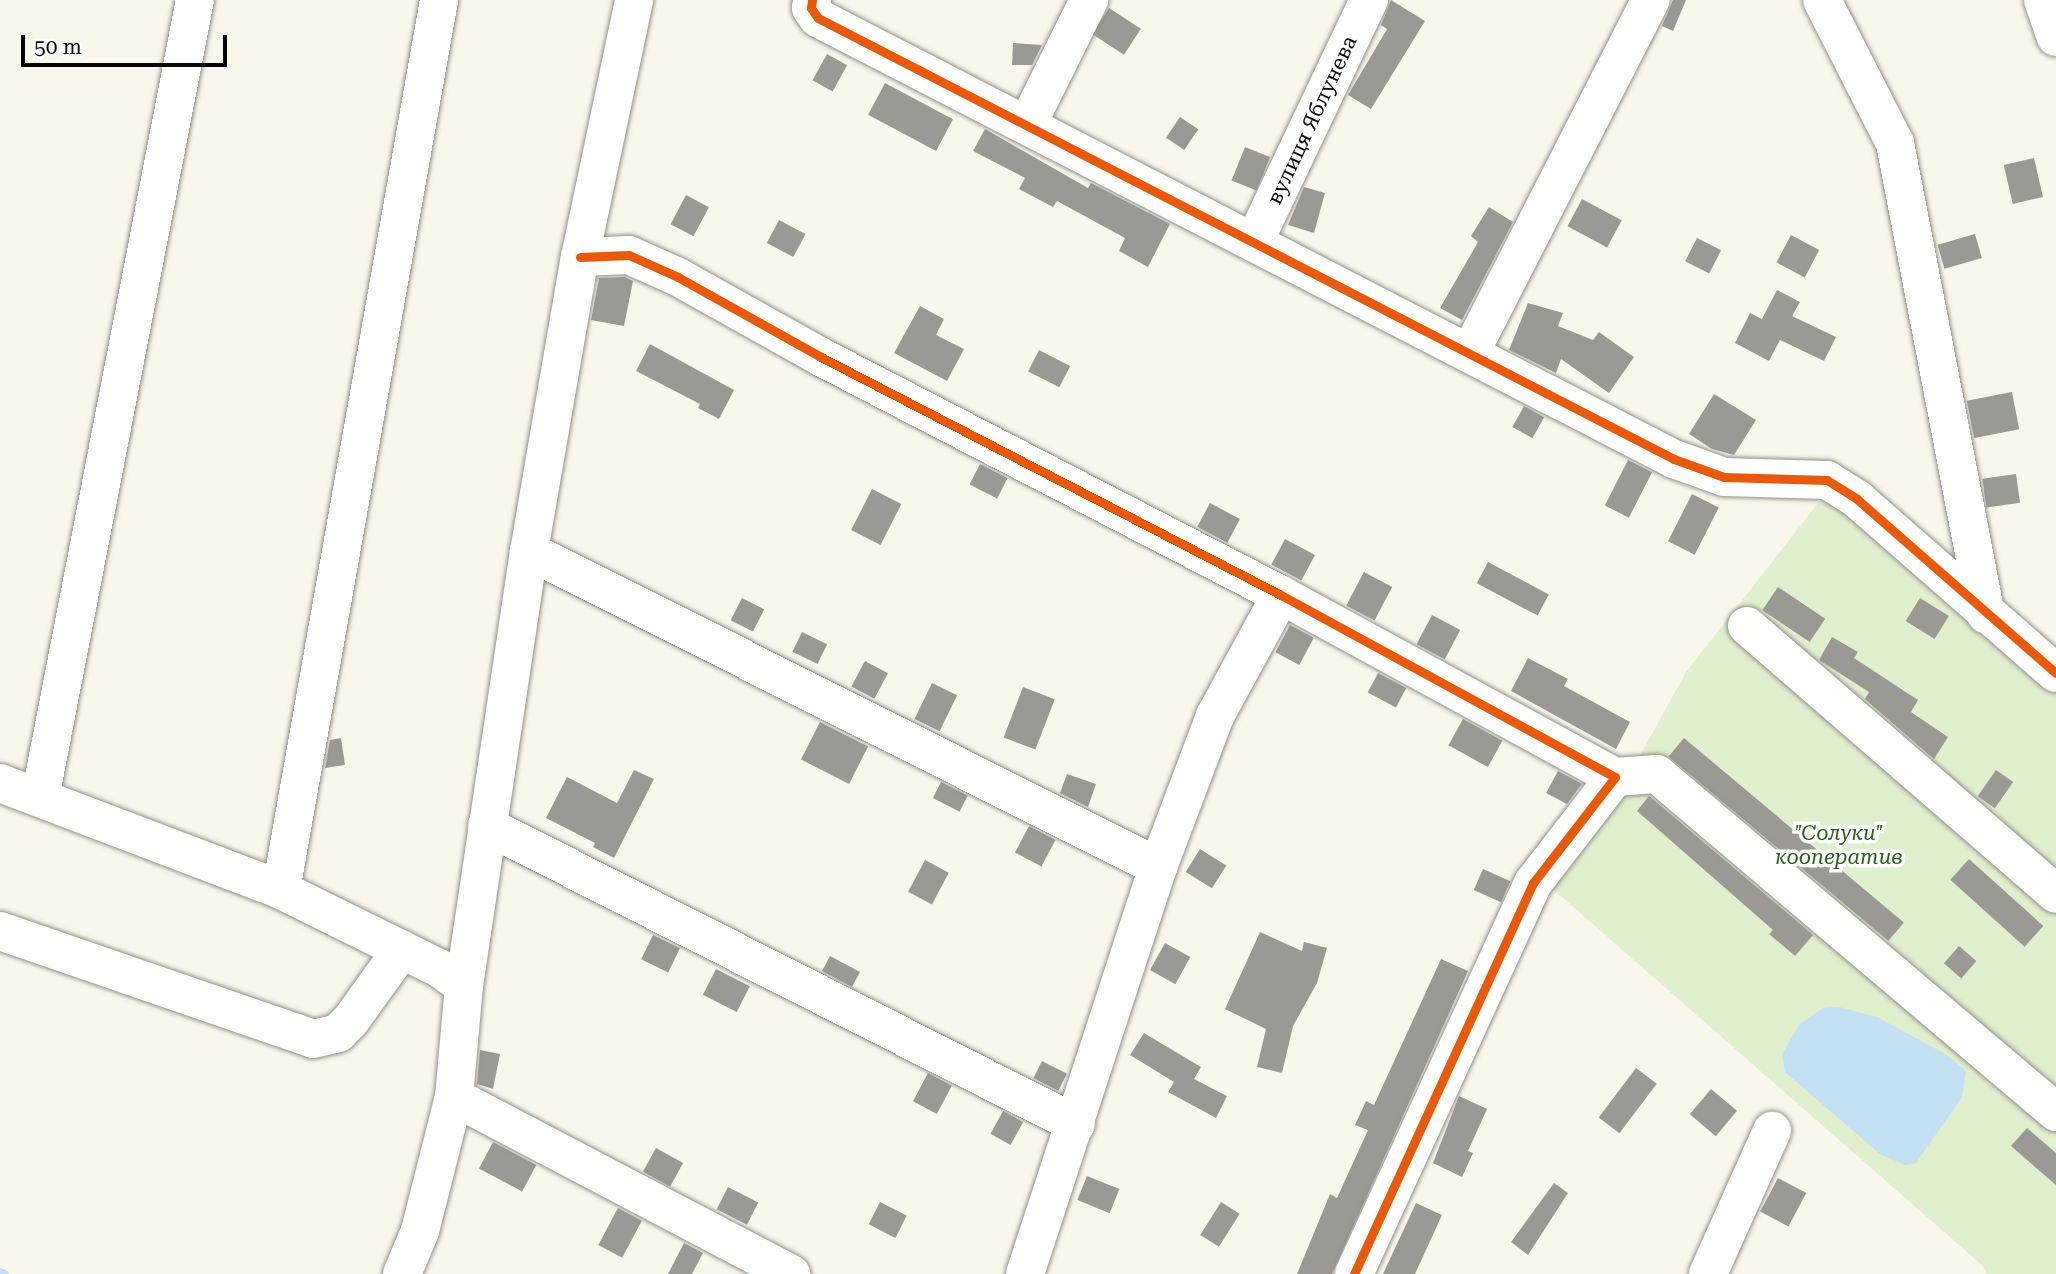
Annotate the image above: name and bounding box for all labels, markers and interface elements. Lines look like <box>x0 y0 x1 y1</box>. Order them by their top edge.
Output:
scale bar <box>24 21 231 65</box>
street label: вулиця Яблунева <box>1262 32 1362 208</box>
text: 50 m <box>34 35 82 59</box>
park label: "Солуки" кооператив <box>1775 820 1903 870</box>

